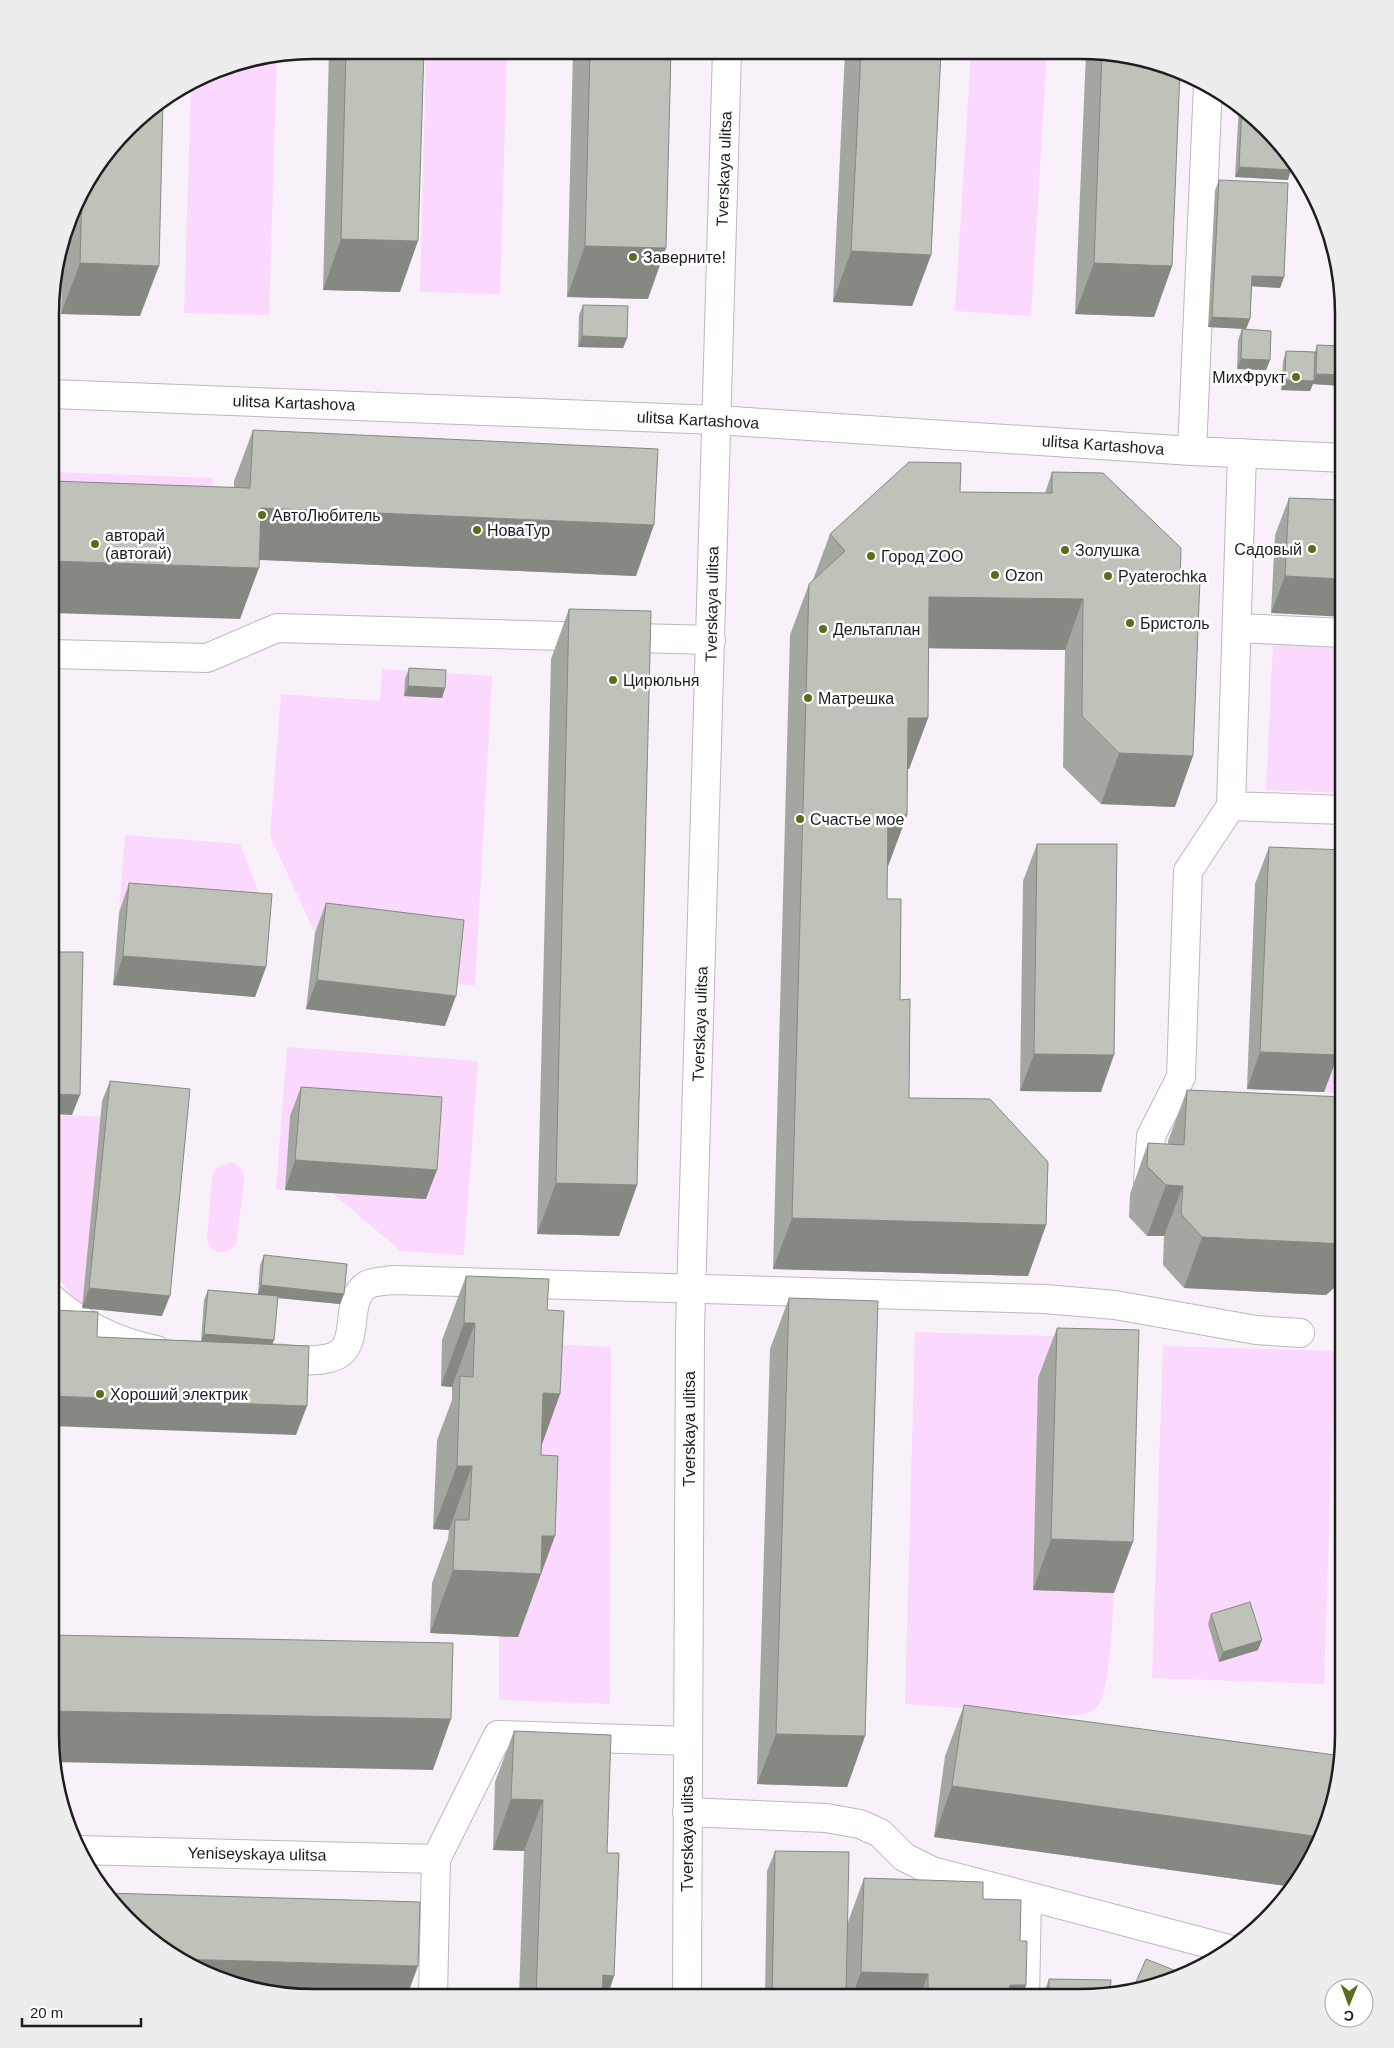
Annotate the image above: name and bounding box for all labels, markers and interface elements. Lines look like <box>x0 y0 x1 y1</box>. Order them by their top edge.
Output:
street label: Tverskaya ulitsa <box>713 111 735 227</box>
place label: Заверните! <box>643 249 726 266</box>
marker: Заверните! <box>627 251 639 263</box>
place label: МихФрукт <box>1212 369 1287 386</box>
marker: МихФрукт <box>1290 371 1302 383</box>
street label: ulitsa Kartashova <box>232 392 356 414</box>
street label: ulitsa Kartashova <box>636 408 760 432</box>
street label: ulitsa Kartashova <box>1041 432 1165 458</box>
place label: АвтоЛюбитель <box>272 507 381 524</box>
marker: АвтоЛюбитель <box>256 509 268 521</box>
place label: НоваТур <box>487 522 550 539</box>
marker: НоваТур <box>471 524 483 536</box>
place label: авторай (автоrай) <box>105 527 172 562</box>
marker: авторай (автоrай) <box>89 538 101 550</box>
place label: Садовый <box>1234 541 1302 558</box>
place label: Золушка <box>1075 542 1140 559</box>
marker: Садовый <box>1306 543 1318 555</box>
marker: Золушка <box>1059 544 1071 556</box>
street label: Tverskaya ulitsa <box>702 546 722 662</box>
place label: Город ZOO <box>881 548 963 565</box>
marker: Город ZOO <box>865 550 877 562</box>
place label: Ozon <box>1005 567 1043 584</box>
place label: Pyaterochka <box>1118 568 1207 585</box>
marker: Ozon <box>989 569 1001 581</box>
marker: Pyaterochka <box>1102 570 1114 582</box>
place label: Бристоль <box>1140 615 1210 632</box>
marker: Бристоль <box>1124 617 1136 629</box>
place label: Дельтаплан <box>833 621 920 638</box>
marker: Дельтаплан <box>817 623 829 635</box>
place label: Цирюльня <box>623 672 700 689</box>
marker: Цирюльня <box>607 674 619 686</box>
place label: Матрешка <box>818 690 894 707</box>
marker: Матрешка <box>802 692 814 704</box>
place label: Счастье мое <box>810 811 905 828</box>
marker: Счастье мое <box>794 813 806 825</box>
street label: Tverskaya ulitsa <box>689 966 711 1082</box>
street label: Tverskaya ulitsa <box>681 1371 698 1487</box>
place label: Хороший электрик <box>110 1386 249 1403</box>
marker: Хороший электрик <box>94 1388 106 1400</box>
street label: Tverskaya ulitsa <box>679 1776 696 1892</box>
street label: Yeniseyskaya ulitsa <box>187 1844 327 1864</box>
north arrow <box>1324 1978 1374 2028</box>
scale bar <box>22 1996 141 2028</box>
text: 20 m <box>30 2004 63 2021</box>
text: С <box>1344 2008 1354 2024</box>

